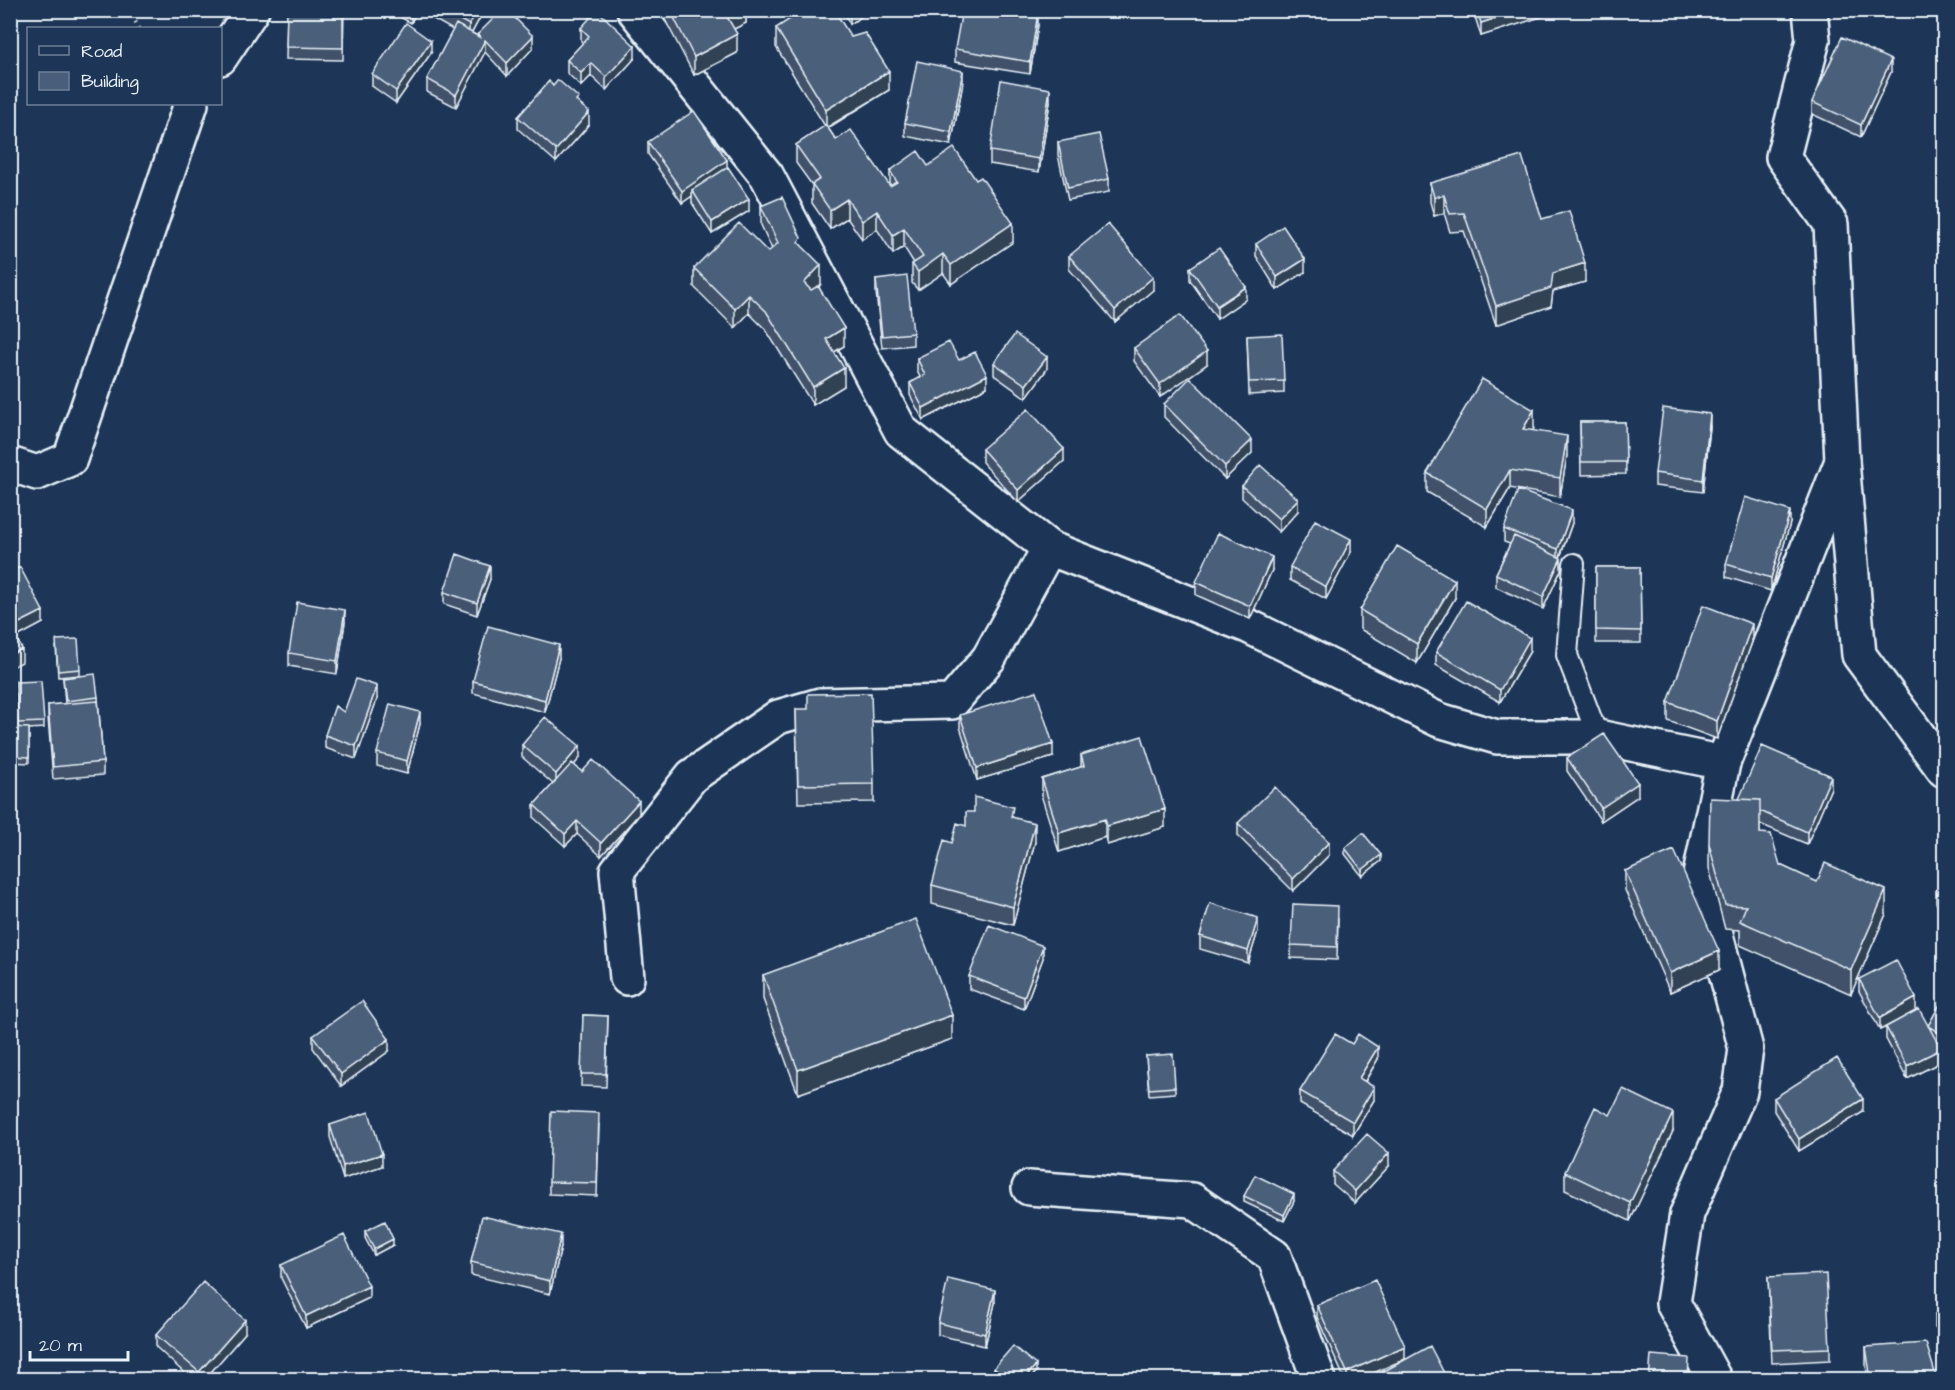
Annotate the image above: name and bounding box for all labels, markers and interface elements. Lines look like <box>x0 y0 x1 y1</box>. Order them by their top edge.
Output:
legend <box>27 27 222 105</box>
text: Road <box>81 39 122 64</box>
text: Building <box>81 69 139 95</box>
scale bar <box>30 1324 128 1362</box>
text: 20 m <box>39 1333 82 1358</box>

